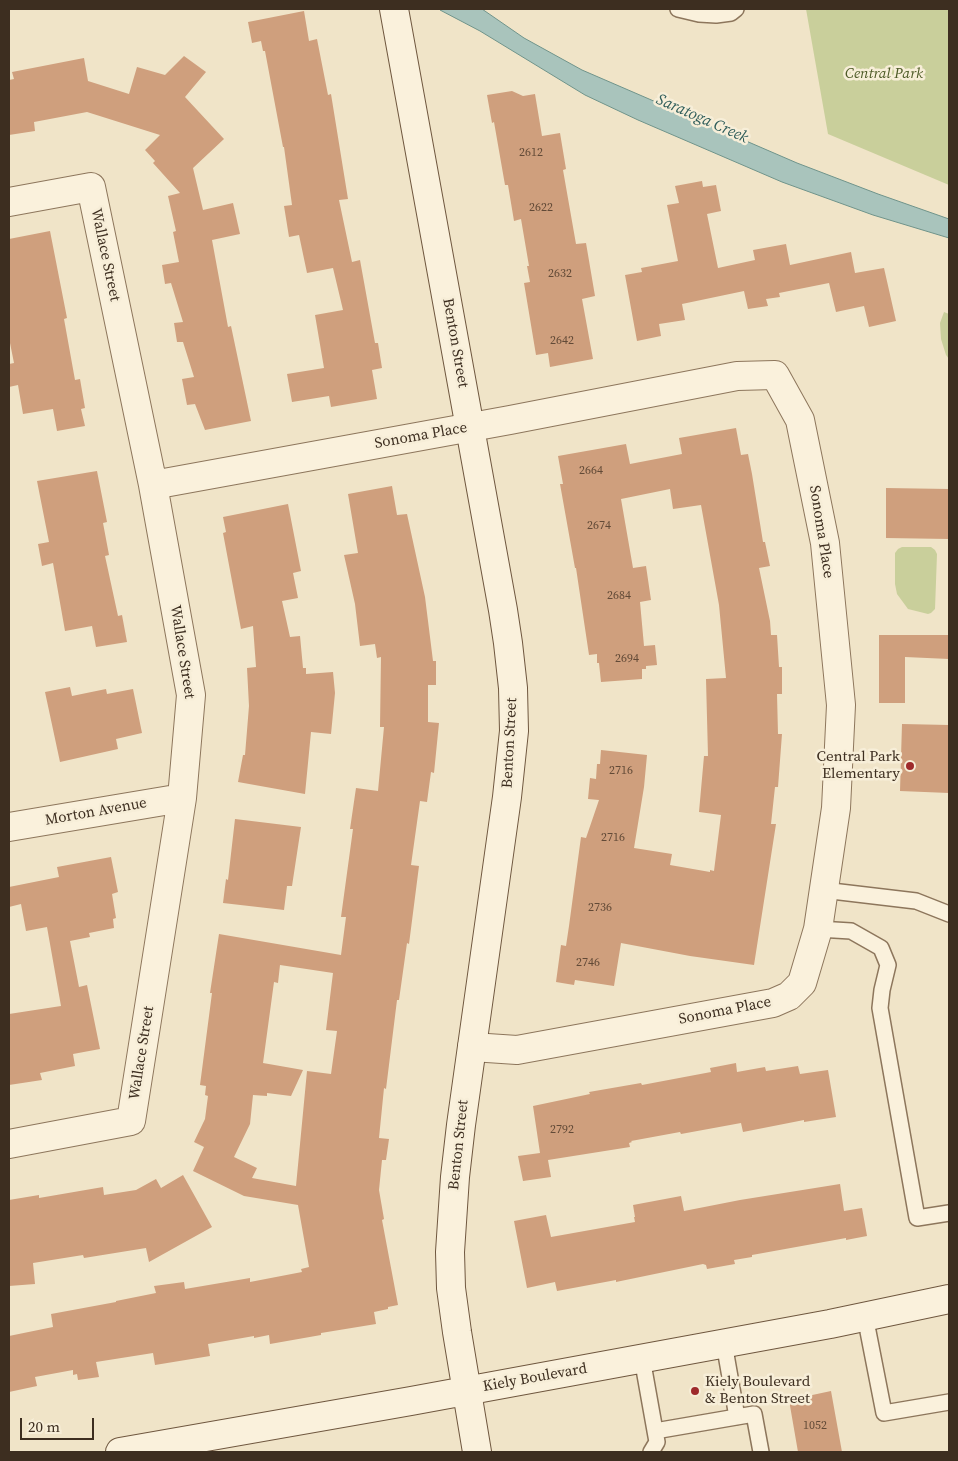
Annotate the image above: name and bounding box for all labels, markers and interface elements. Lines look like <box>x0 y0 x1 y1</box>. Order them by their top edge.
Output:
park label: Central Park <box>845 65 923 83</box>
water label: Saratoga Creek <box>653 90 751 148</box>
house number: 2612 <box>519 146 543 160</box>
house number: 2622 <box>529 201 553 215</box>
street label: Wallace Street <box>86 207 124 303</box>
house number: 2632 <box>548 267 572 281</box>
street label: Benton Street <box>438 297 472 389</box>
house number: 2642 <box>550 334 574 348</box>
street label: Sonoma Place <box>373 419 469 453</box>
house number: 2664 <box>579 464 603 478</box>
street label: Sonoma Place <box>805 484 837 580</box>
house number: 2674 <box>587 519 611 533</box>
house number: 2684 <box>607 589 631 603</box>
street label: Wallace Street <box>166 604 198 700</box>
house number: 2694 <box>615 652 639 666</box>
street label: Benton Street <box>499 697 521 789</box>
place label: Central Park Elementary <box>816 748 900 783</box>
marker: Central Park Elementary <box>904 760 916 772</box>
house number: 2716 <box>609 764 633 778</box>
street label: Morton Avenue <box>44 794 148 830</box>
house number: 2716 <box>601 831 625 845</box>
house number: 2736 <box>588 901 612 915</box>
house number: 2746 <box>576 956 600 970</box>
street label: Sonoma Place <box>677 993 773 1029</box>
street label: Wallace Street <box>126 1005 158 1101</box>
street label: Benton Street <box>445 1099 473 1191</box>
house number: 2792 <box>550 1123 574 1137</box>
street label: Kiely Boulevard <box>482 1360 588 1396</box>
place label: Kiely Boulevard & Benton Street <box>705 1373 810 1408</box>
marker: Kiely Boulevard & Benton Street <box>689 1385 701 1397</box>
scale bar <box>22 1408 96 1440</box>
text: 20 m <box>28 1416 60 1437</box>
house number: 1052 <box>803 1419 827 1433</box>

